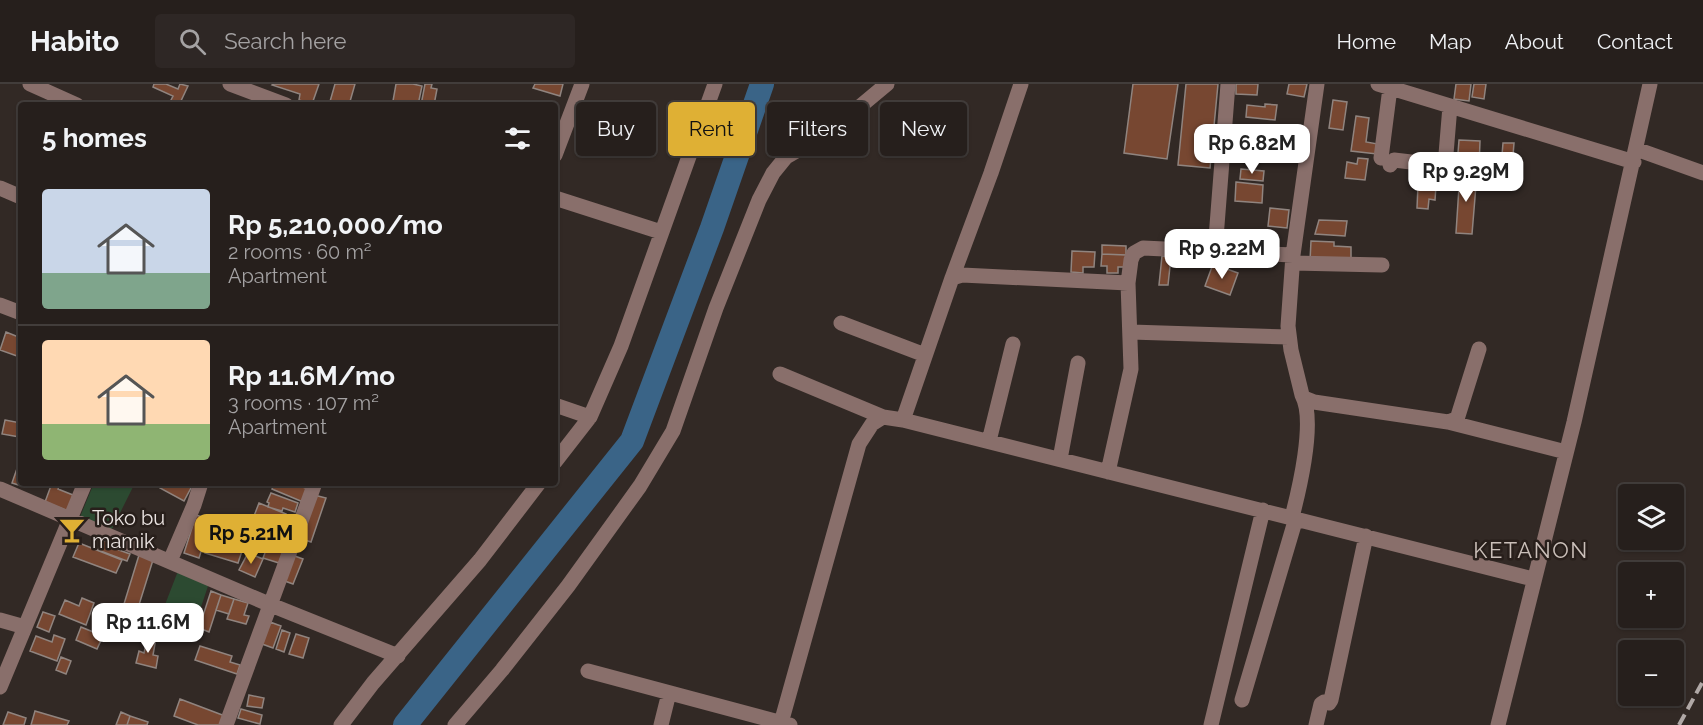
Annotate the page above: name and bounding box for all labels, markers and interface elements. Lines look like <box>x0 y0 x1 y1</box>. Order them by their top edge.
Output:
search box <box>155 14 575 68</box>
text: Habito <box>30 25 119 58</box>
icon: search <box>176 25 209 58</box>
text: Search here <box>224 28 346 54</box>
text: Home <box>1337 29 1396 54</box>
text: Map <box>1429 29 1472 54</box>
text: About <box>1505 29 1564 54</box>
text: Contact <box>1597 29 1673 54</box>
chip: Buy <box>576 102 656 156</box>
chip: Rent <box>668 102 755 156</box>
chip: Filters <box>767 102 868 156</box>
chip: New <box>880 102 967 156</box>
icon: filters <box>501 122 534 155</box>
text: 5 homes <box>42 123 147 153</box>
pin: Rp 6.82M <box>1190 124 1314 175</box>
text: Rp 6.82M <box>1208 131 1296 155</box>
pin: Rp 9.29M <box>1404 152 1528 203</box>
text: Rp 9.29M <box>1422 159 1510 183</box>
text: Rp 5,210,000/mo <box>228 210 443 240</box>
icon: home <box>90 213 162 285</box>
pin: Rp 9.22M <box>1160 229 1284 280</box>
text: Rp 9.22M <box>1179 236 1265 260</box>
text: 2 rooms · 60 m² <box>228 240 372 264</box>
text: Apartment <box>228 264 327 288</box>
text: Rp 11.6M/mo <box>228 361 395 391</box>
icon: home <box>90 364 162 436</box>
text: 3 rooms · 107 m² <box>228 391 379 415</box>
text: Apartment <box>228 415 327 439</box>
map controls <box>1618 484 1684 706</box>
button: layers <box>1618 484 1684 550</box>
place label: Toko bu mamik <box>92 506 165 553</box>
pin: Rp 5.21M <box>189 514 313 565</box>
bar icon: Toko bu mamik <box>57 515 87 545</box>
text: Rp 5.21M <box>209 521 293 545</box>
district label: KETANON <box>1473 537 1589 563</box>
button: + <box>1618 562 1684 628</box>
pin: Rp 11.6M <box>86 603 210 654</box>
text: Rp 11.6M <box>106 610 190 634</box>
button: − <box>1618 640 1684 706</box>

